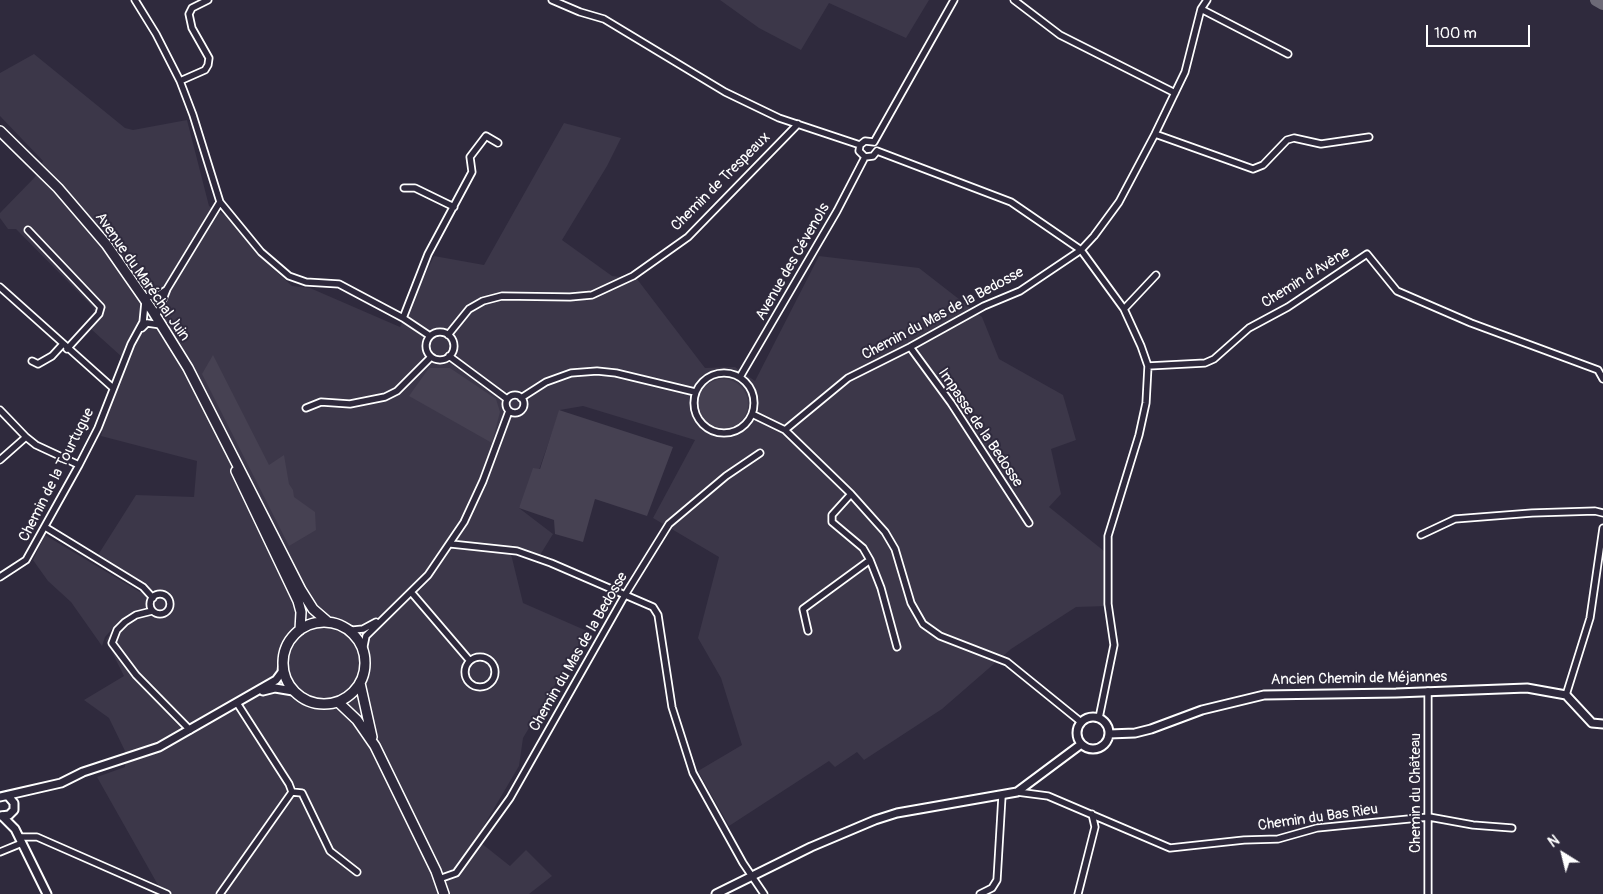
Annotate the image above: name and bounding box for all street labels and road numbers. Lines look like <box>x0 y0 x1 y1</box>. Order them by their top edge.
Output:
street label: Chemin de Trespeaux <box>668 129 774 235</box>
street label: Avenue des Cévenols <box>752 200 834 324</box>
street label: Avenue du Maréchal Juin <box>91 209 193 345</box>
street label: Chemin d'Avène <box>1258 244 1354 312</box>
street label: Chemin du Mas de la Bedosse <box>859 264 1027 364</box>
street label: Impasse de la Bedosse <box>934 365 1026 491</box>
street label: Chemin de la Tourtugue <box>15 405 99 545</box>
street label: Chemin du Mas de la Bedosse <box>526 569 632 735</box>
street label: Ancien Chemin de Méjannes <box>1271 668 1447 690</box>
street label: Chemin du Château <box>1407 733 1425 853</box>
street label: Chemin du Bas Rieu <box>1257 801 1379 835</box>

